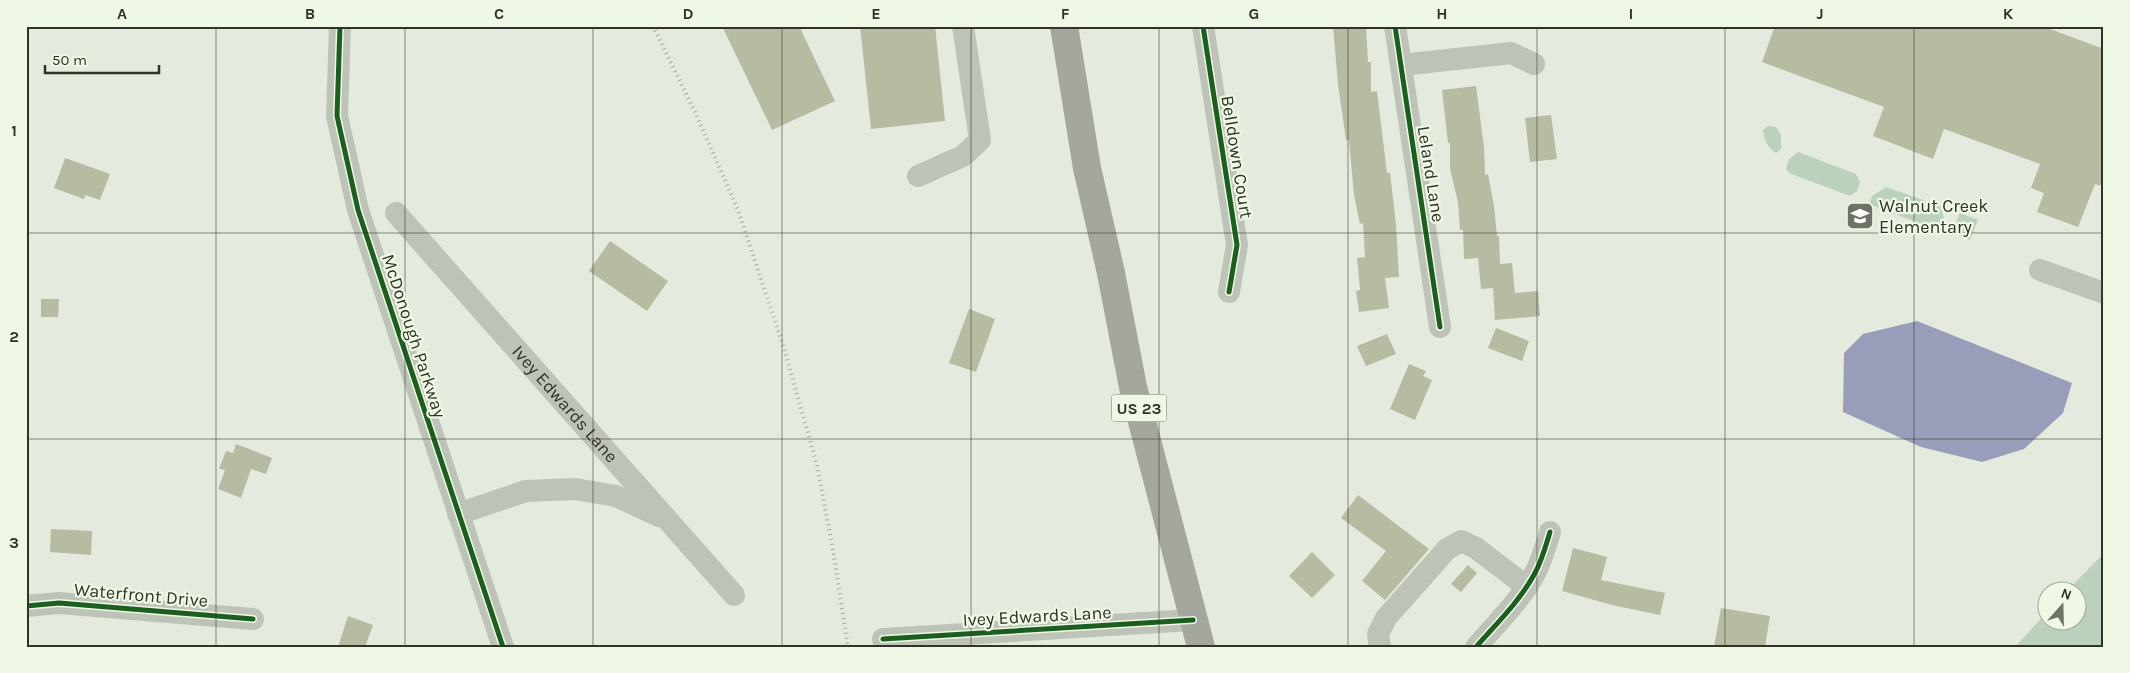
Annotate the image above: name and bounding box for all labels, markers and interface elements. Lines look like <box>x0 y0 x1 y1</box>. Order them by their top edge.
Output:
text: A <box>117 4 127 23</box>
text: B <box>305 4 315 23</box>
text: C <box>494 4 504 23</box>
text: D <box>683 4 694 23</box>
text: E <box>871 4 881 23</box>
text: F <box>1061 4 1070 23</box>
text: G <box>1249 4 1259 23</box>
text: H <box>1436 4 1448 23</box>
text: I <box>1629 4 1633 23</box>
text: J <box>1816 4 1824 23</box>
text: K <box>2003 4 2014 23</box>
scale bar <box>45 42 159 74</box>
text: 50 m <box>52 51 87 69</box>
street label: Belldown Court <box>1216 94 1258 220</box>
text: 1 <box>11 121 17 140</box>
street label: Leland Lane <box>1413 124 1449 224</box>
place label: Walnut Creek Elementary <box>1879 195 1988 238</box>
school or university icon: Walnut Creek Elementary <box>1845 201 1875 231</box>
street label: McDonough Parkway <box>377 251 451 421</box>
text: 2 <box>9 327 19 346</box>
street label: Ivey Edwards Lane <box>507 341 623 467</box>
road number: US 23 <box>1112 394 1166 422</box>
text: 3 <box>9 533 19 552</box>
street label: Waterfront Drive <box>73 578 209 612</box>
north arrow <box>2038 580 2088 630</box>
text: N <box>2059 585 2074 604</box>
street label: Ivey Edwards Lane <box>962 601 1112 631</box>

